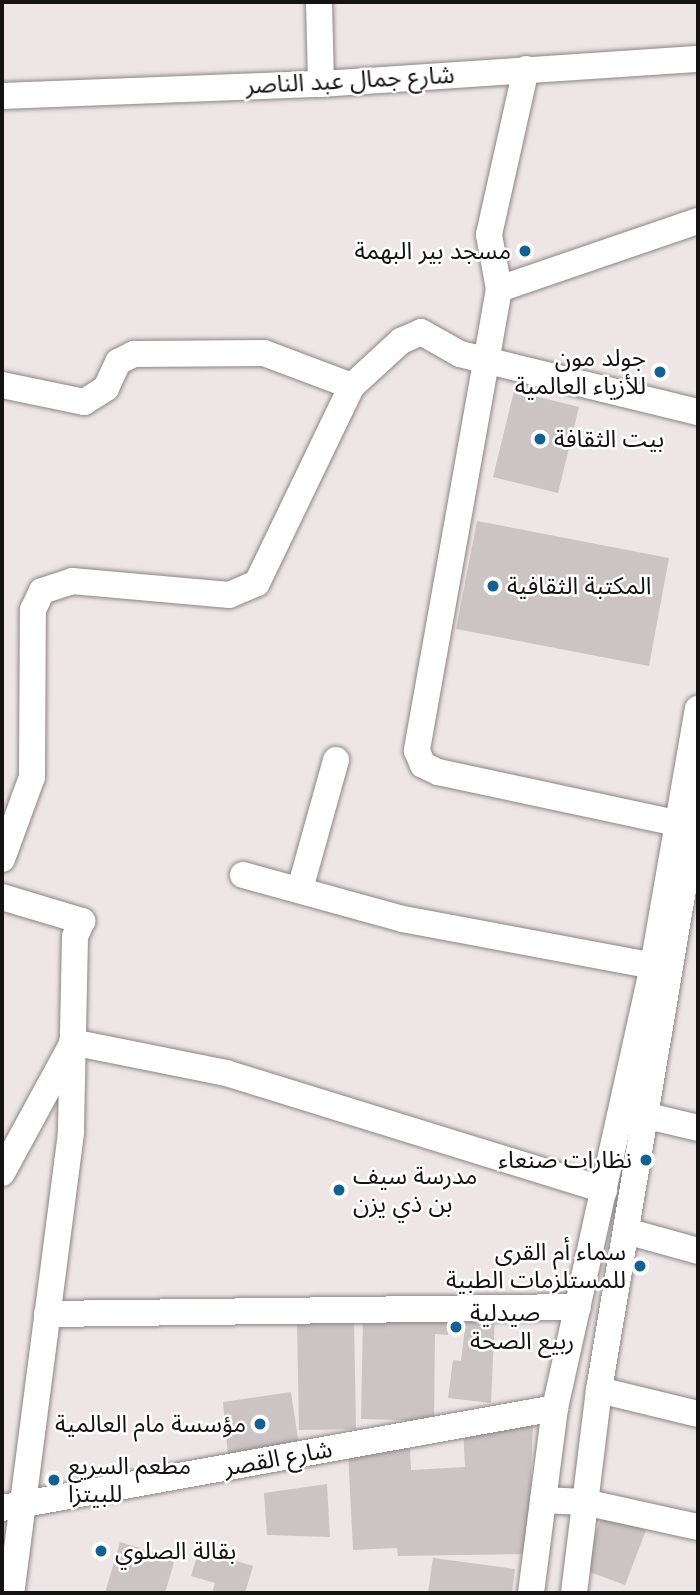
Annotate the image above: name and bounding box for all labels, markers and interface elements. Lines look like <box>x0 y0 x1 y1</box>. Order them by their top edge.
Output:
street label: شارع جمال عبد الناصر <box>245 60 455 100</box>
place label: مسجد بير البهمة <box>354 237 511 265</box>
marker: مسجد بير البهمة <box>517 243 533 259</box>
place label: جولد مون للأزياء العالمية <box>515 344 646 400</box>
marker: جولد مون للأزياء العالمية <box>652 364 668 380</box>
place label: بيت الثقافة <box>554 425 664 453</box>
marker: بيت الثقافة <box>532 431 548 447</box>
place label: المكتبة الثقافية <box>507 572 651 600</box>
marker: المكتبة الثقافية <box>485 578 501 594</box>
place label: نظارات صنعاء <box>498 1146 632 1174</box>
marker: نظارات صنعاء <box>638 1152 654 1168</box>
place label: مدرسة سيف بن ذي يزن <box>353 1162 477 1218</box>
marker: مدرسة سيف بن ذي يزن <box>331 1182 347 1198</box>
place label: سماء أم القرى للمستلزمات الطبية <box>446 1238 626 1294</box>
marker: سماء أم القرى للمستلزمات الطبية <box>632 1258 648 1274</box>
place label: صيدلية ربيع الصحة <box>470 1299 574 1355</box>
marker: صيدلية ربيع الصحة <box>448 1319 464 1335</box>
place label: مؤسسة مام العالمية <box>55 1410 246 1438</box>
marker: مؤسسة مام العالمية <box>252 1416 268 1432</box>
street label: شارع القصر <box>222 1434 334 1482</box>
place label: مطعم السريع للبيتزا <box>68 1452 191 1508</box>
marker: مطعم السريع للبيتزا <box>46 1472 62 1488</box>
place label: بقالة الصلوي <box>115 1537 236 1565</box>
marker: بقالة الصلوي <box>93 1543 109 1559</box>

